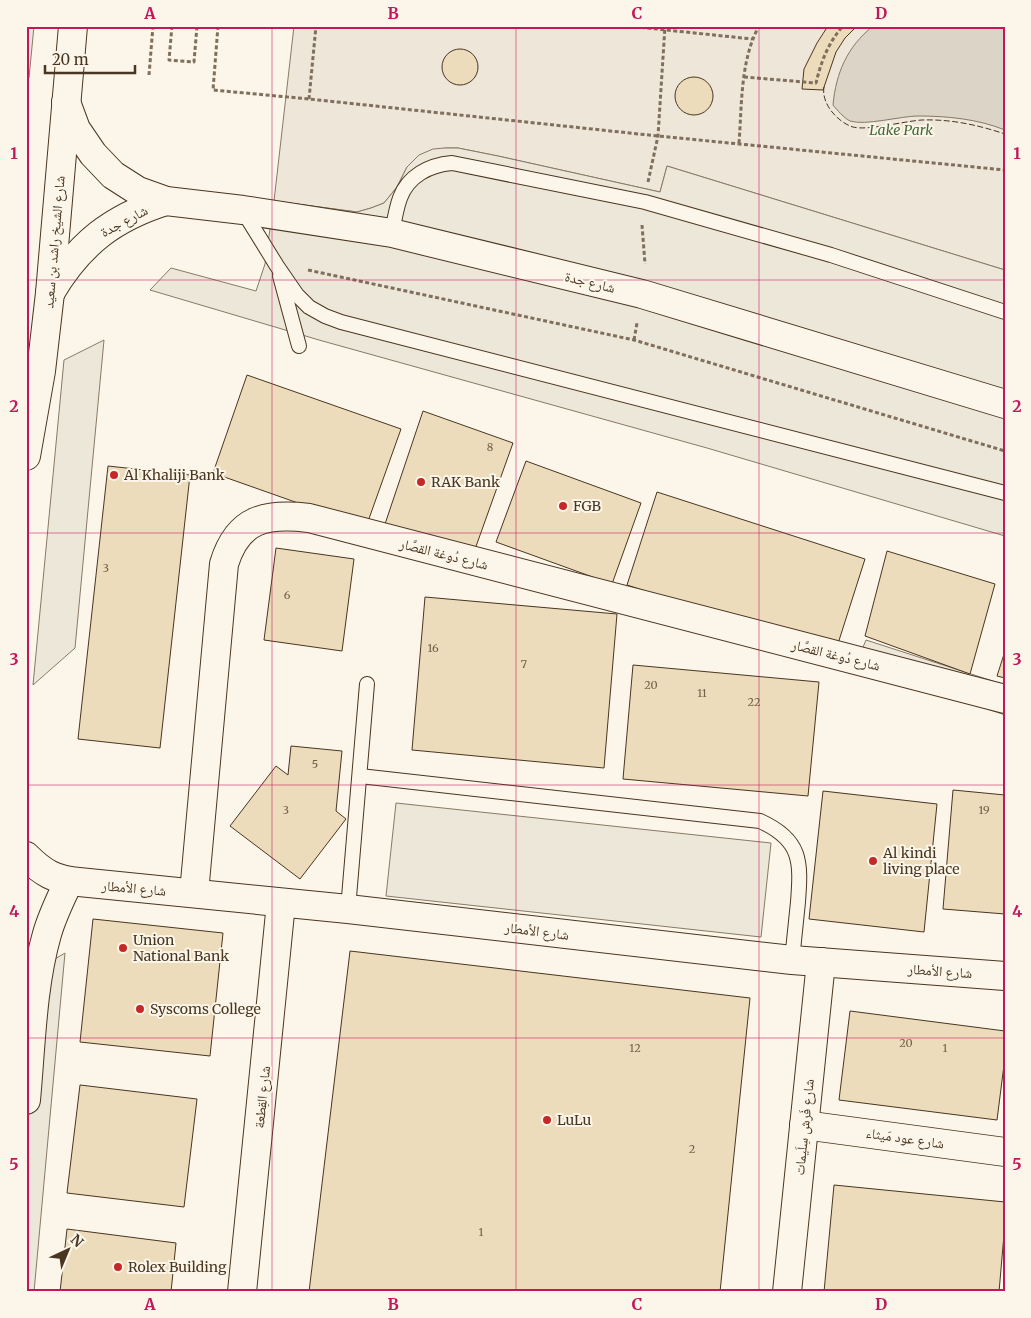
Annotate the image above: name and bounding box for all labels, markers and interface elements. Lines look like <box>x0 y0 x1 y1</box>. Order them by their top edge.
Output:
text: A <box>143 3 156 23</box>
text: B <box>387 3 399 23</box>
text: C <box>632 3 642 23</box>
text: D <box>875 3 887 23</box>
scale bar <box>45 42 135 74</box>
text: 20 m <box>52 50 89 69</box>
park label: Lake Park <box>869 121 933 139</box>
text: 1 <box>10 143 18 163</box>
text: 1 <box>1013 143 1021 163</box>
street label: شارع الشيخ راشد بن سعيد <box>39 175 70 309</box>
street label: شارع جدة <box>97 201 151 242</box>
street label: شارع جدة <box>563 267 617 298</box>
text: 2 <box>9 396 19 416</box>
text: 2 <box>1012 396 1022 416</box>
house number: 8 <box>487 440 494 454</box>
place label: Al Khaliji Bank <box>123 466 225 484</box>
marker: Al Khaliji Bank <box>108 469 120 481</box>
place label: RAK Bank <box>431 473 500 491</box>
marker: RAK Bank <box>415 476 427 488</box>
place label: FGB <box>573 497 601 515</box>
marker: FGB <box>557 500 569 512</box>
street label: شارع دُوغة القصَّار <box>397 534 490 575</box>
house number: 3 <box>103 561 109 575</box>
house number: 6 <box>284 588 291 602</box>
street label: شارع دُوغة القصَّار <box>789 635 882 676</box>
house number: 16 <box>427 641 439 655</box>
text: 3 <box>9 649 19 669</box>
text: 3 <box>1012 649 1022 669</box>
house number: 7 <box>521 657 527 671</box>
house number: 20 <box>644 678 658 692</box>
house number: 11 <box>697 686 707 700</box>
house number: 22 <box>748 695 760 709</box>
house number: 5 <box>312 757 318 771</box>
house number: 3 <box>283 803 289 817</box>
house number: 19 <box>978 803 990 817</box>
place label: Al kindi living place <box>882 844 960 878</box>
marker: Al kindi living place <box>867 855 879 867</box>
street label: شارع الأمطار <box>100 876 167 901</box>
text: 4 <box>9 901 19 921</box>
text: 4 <box>1012 901 1022 921</box>
street label: شارع الأمطار <box>503 918 570 945</box>
place label: Union National Bank <box>133 931 229 965</box>
marker: Union National Bank <box>117 942 129 954</box>
street label: شارع الأمطار <box>906 960 973 983</box>
place label: Syscoms College <box>150 1000 261 1018</box>
marker: Syscoms College <box>134 1003 146 1015</box>
house number: 20 <box>899 1036 913 1050</box>
house number: 12 <box>629 1041 641 1055</box>
house number: 1 <box>943 1041 948 1055</box>
street label: شارع القِطعة <box>250 1065 275 1129</box>
street label: شارع فَرش سِلَيمات <box>790 1078 819 1176</box>
place label: LuLu <box>557 1111 592 1129</box>
marker: LuLu <box>541 1114 553 1126</box>
street label: شارع عود مَيثاء <box>865 1124 945 1153</box>
house number: 2 <box>689 1142 695 1156</box>
text: 5 <box>9 1154 19 1174</box>
text: 5 <box>1012 1154 1022 1174</box>
house number: 1 <box>479 1225 484 1239</box>
north arrow <box>42 1226 92 1276</box>
text: N <box>67 1230 87 1251</box>
place label: Rolex Building <box>128 1258 227 1276</box>
marker: Rolex Building <box>112 1261 124 1273</box>
text: A <box>143 1294 156 1314</box>
text: B <box>387 1294 399 1314</box>
text: C <box>632 1294 642 1314</box>
text: D <box>875 1294 887 1314</box>

